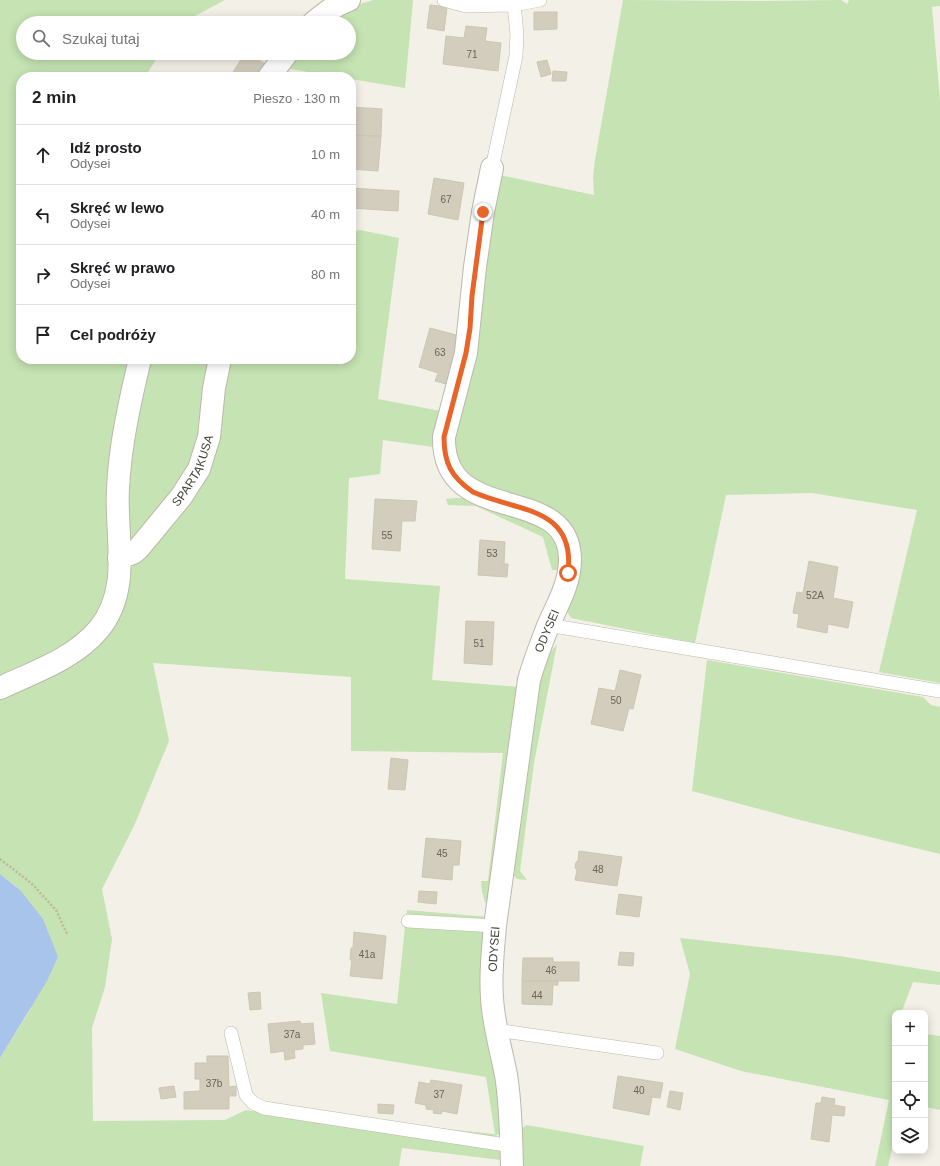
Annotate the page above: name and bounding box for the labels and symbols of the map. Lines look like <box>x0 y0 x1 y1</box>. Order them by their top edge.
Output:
house number: 71 <box>466 49 478 60</box>
house number: 67 <box>440 194 452 205</box>
route end <box>474 203 492 221</box>
house number: 63 <box>434 347 446 358</box>
street label: SPARTAKUSA <box>169 433 216 509</box>
house number: 55 <box>381 530 393 541</box>
house number: 53 <box>486 548 498 559</box>
route start <box>559 564 577 582</box>
house number: 52A <box>806 590 824 601</box>
street label: ODYSEI <box>532 607 562 655</box>
house number: 51 <box>473 638 485 649</box>
house number: 50 <box>610 695 622 706</box>
house number: 45 <box>436 848 448 859</box>
house number: 48 <box>592 864 604 875</box>
street label: ODYSEI <box>485 926 503 972</box>
house number: 41a <box>359 949 376 960</box>
house number: 46 <box>545 965 557 976</box>
house number: 44 <box>531 990 543 1001</box>
house number: 37a <box>284 1029 301 1040</box>
house number: 37b <box>206 1078 223 1089</box>
house number: 40 <box>633 1085 645 1096</box>
house number: 37 <box>433 1089 445 1100</box>

